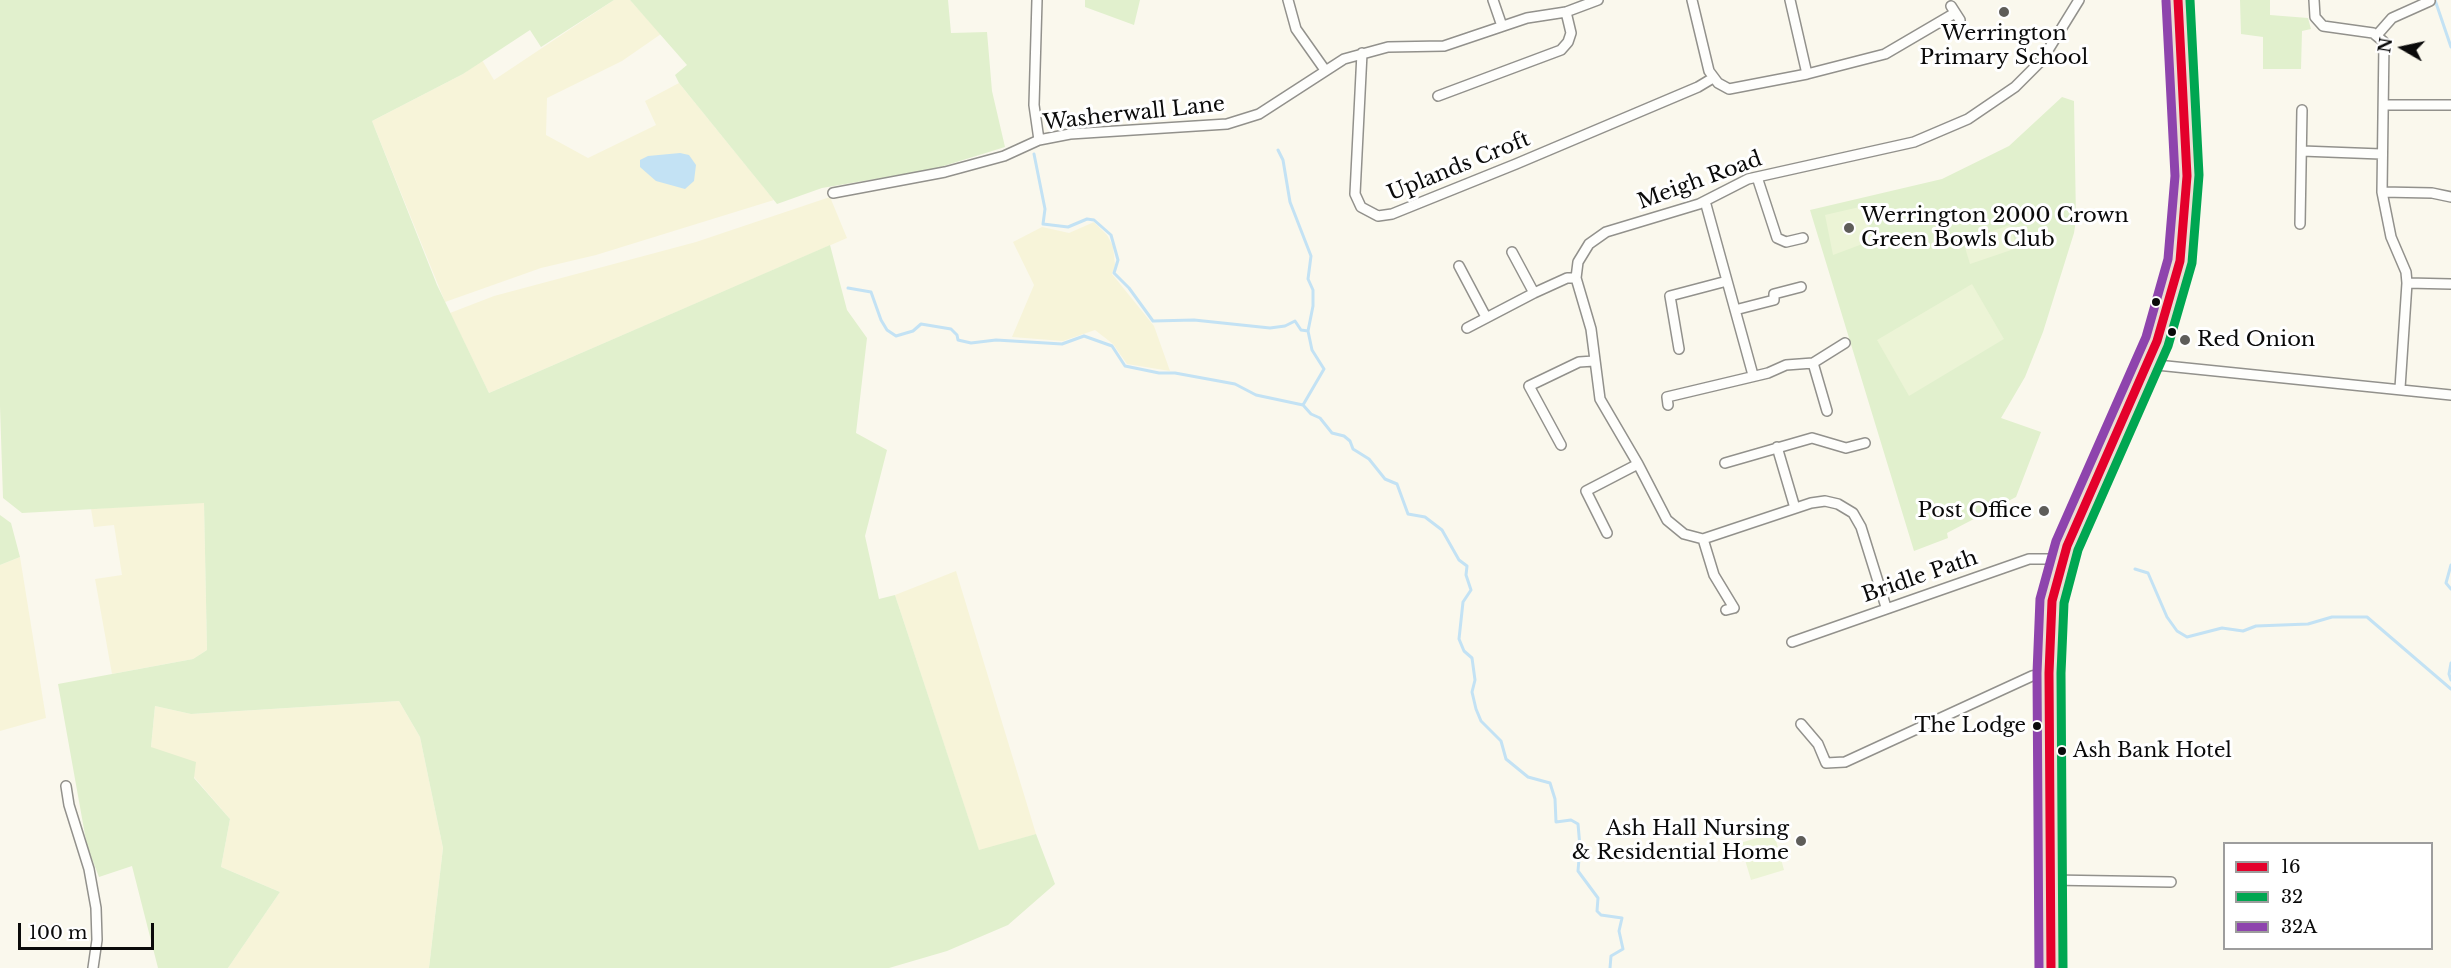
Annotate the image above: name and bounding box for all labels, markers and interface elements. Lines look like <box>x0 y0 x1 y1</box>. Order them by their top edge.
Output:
marker: Werrington Primary School <box>1997 5 2011 19</box>
north arrow <box>2373 18 2433 78</box>
place label: Werrington Primary School <box>1920 21 2088 71</box>
text: N <box>2374 36 2396 54</box>
street label: Washerwall Lane <box>1042 92 1226 136</box>
street label: Uplands Croft <box>1384 127 1534 207</box>
street label: Meigh Road <box>1634 147 1766 215</box>
place label: Werrington 2000 Crown Green Bowls Club <box>1861 203 2129 253</box>
marker: Werrington 2000 Crown Green Bowls Club <box>1842 221 1856 235</box>
unlabelled marker <box>2150 296 2162 308</box>
unlabelled marker <box>2166 326 2178 338</box>
place label: Red Onion <box>2197 327 2315 353</box>
marker: Red Onion <box>2178 333 2192 347</box>
place label: Post Office <box>1917 498 2032 524</box>
marker: Post Office <box>2037 504 2051 518</box>
street label: Bridle Path <box>1859 545 1981 609</box>
place label: The Lodge <box>1915 714 2026 738</box>
marker: The Lodge <box>2031 720 2043 732</box>
place label: Ash Bank Hotel <box>2073 739 2232 763</box>
marker: Ash Bank Hotel <box>2056 745 2068 757</box>
place label: Ash Hall Nursing & Residential Home <box>1572 816 1789 866</box>
marker: Ash Hall Nursing & Residential Home <box>1794 834 1808 848</box>
legend <box>2223 842 2433 950</box>
text: 16 <box>2281 856 2301 878</box>
text: 32 <box>2281 886 2303 908</box>
scale bar <box>21 911 158 949</box>
text: 32A <box>2281 916 2317 938</box>
text: 100 m <box>29 922 87 944</box>

